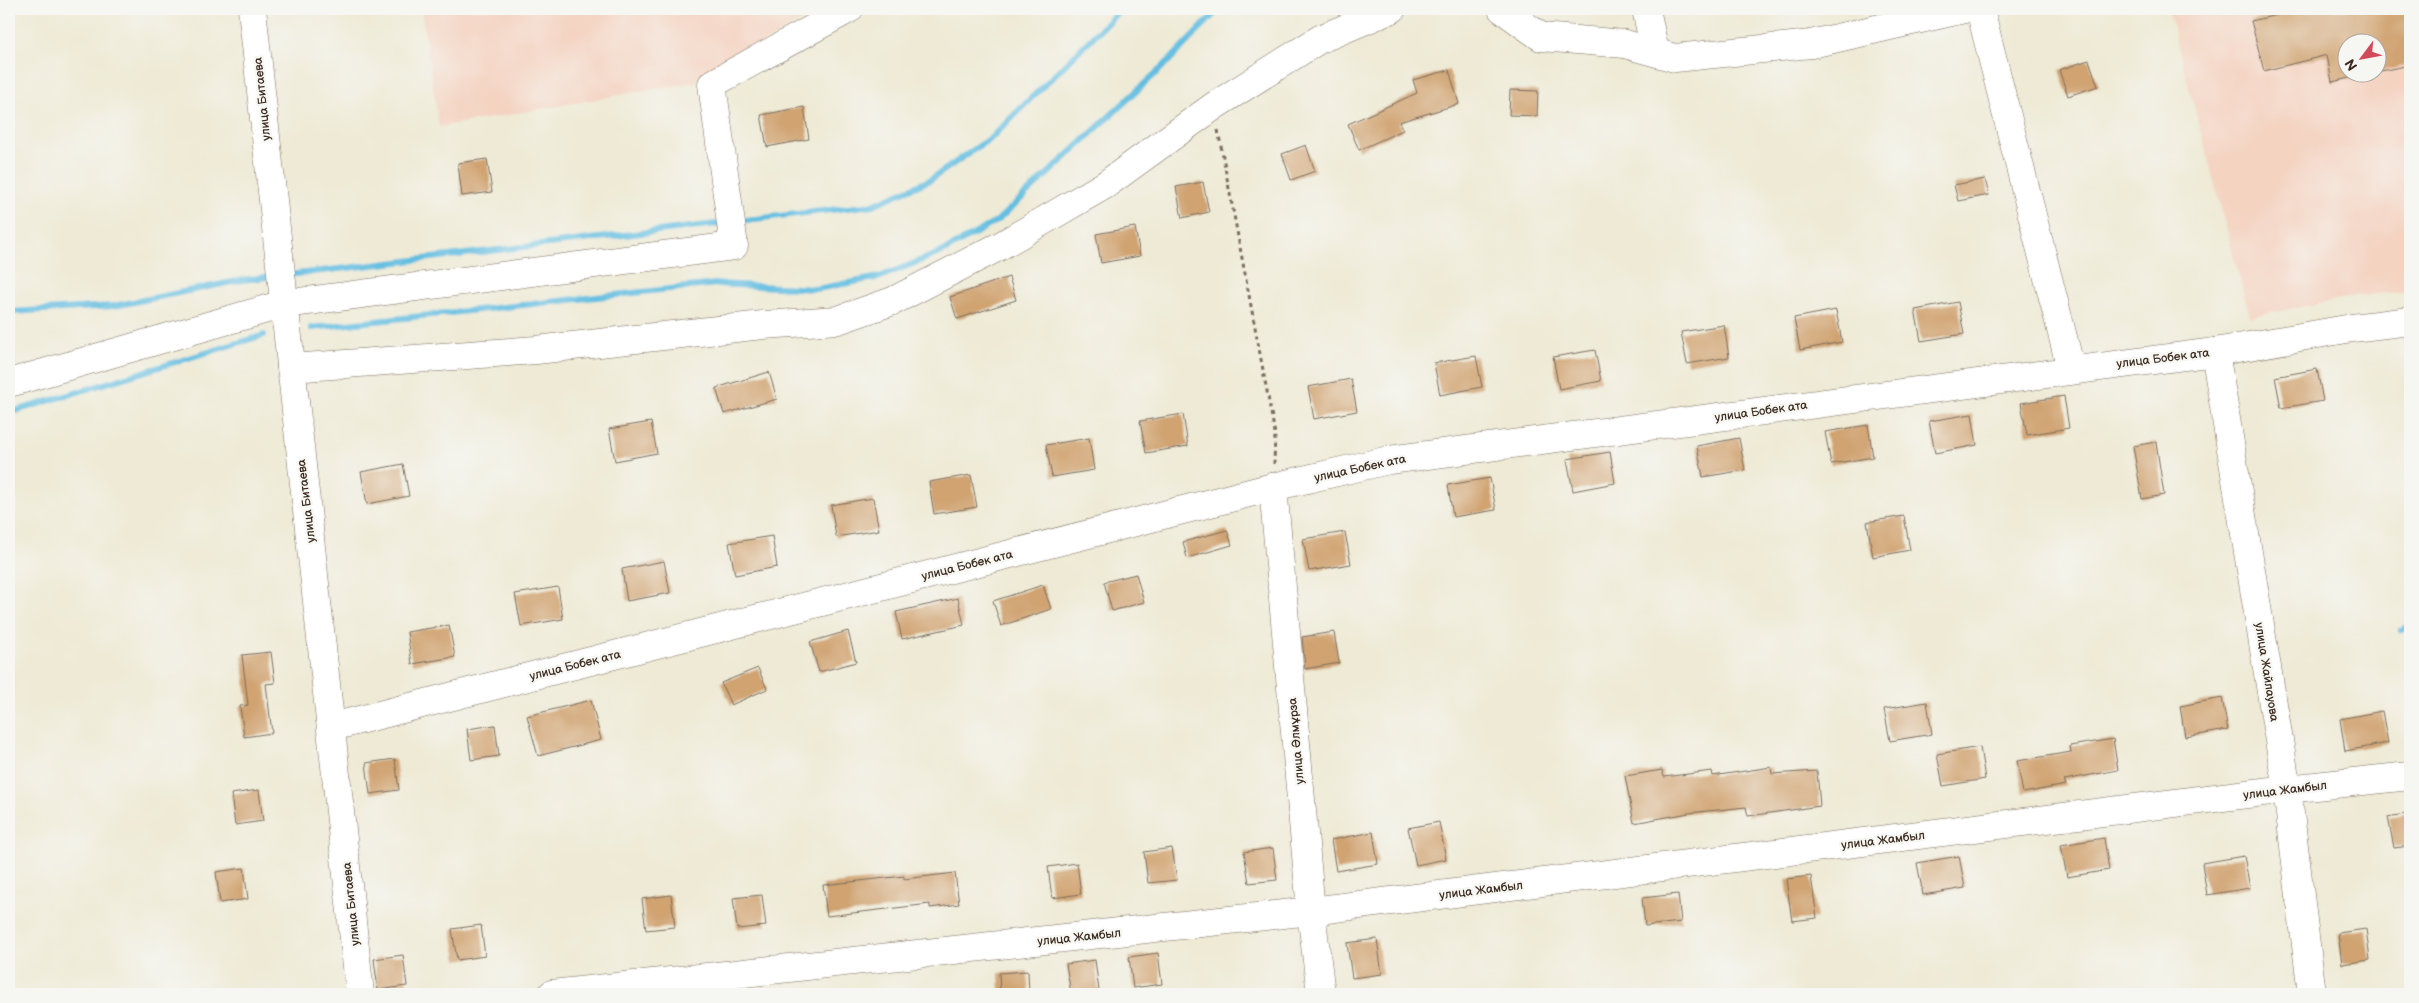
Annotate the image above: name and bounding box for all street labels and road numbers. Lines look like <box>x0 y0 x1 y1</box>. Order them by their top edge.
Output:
street label: улица Битаева <box>251 56 274 141</box>
street label: улица Бобек ата <box>2116 345 2210 372</box>
street label: улица Бобек ата <box>1714 398 1808 425</box>
street label: улица Бобек ата <box>1313 451 1407 486</box>
street label: улица Битаева <box>294 458 319 544</box>
street label: улица Бобек ата <box>920 547 1014 584</box>
street label: улица Жайлауова <box>2251 622 2282 723</box>
street label: улица Бобек ата <box>528 647 622 684</box>
street label: улица Әлмұрза <box>1285 697 1308 785</box>
street label: улица Жамбыл <box>2242 778 2328 803</box>
street label: улица Жамбыл <box>1840 828 1926 853</box>
street label: улица Битаева <box>340 861 363 946</box>
street label: улица Жамбыл <box>1438 878 1524 903</box>
street label: улица Жамбыл <box>1037 926 1122 949</box>

